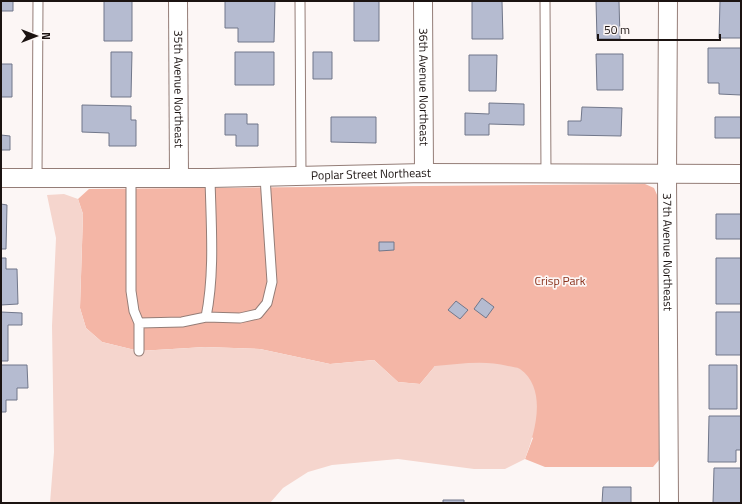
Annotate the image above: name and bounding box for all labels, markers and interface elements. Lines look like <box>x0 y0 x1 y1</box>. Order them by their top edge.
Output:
north arrow <box>16 16 56 56</box>
scale bar <box>598 16 720 42</box>
text: 50 m <box>604 20 630 39</box>
street label: 36th Avenue Northeast <box>414 28 434 147</box>
street label: 35th Avenue Northeast <box>169 30 189 149</box>
text: N <box>38 32 54 40</box>
street label: Poplar Street Northeast <box>311 163 432 185</box>
street label: 37th Avenue Northeast <box>658 193 678 312</box>
park label: Crisp Park <box>535 271 586 290</box>

